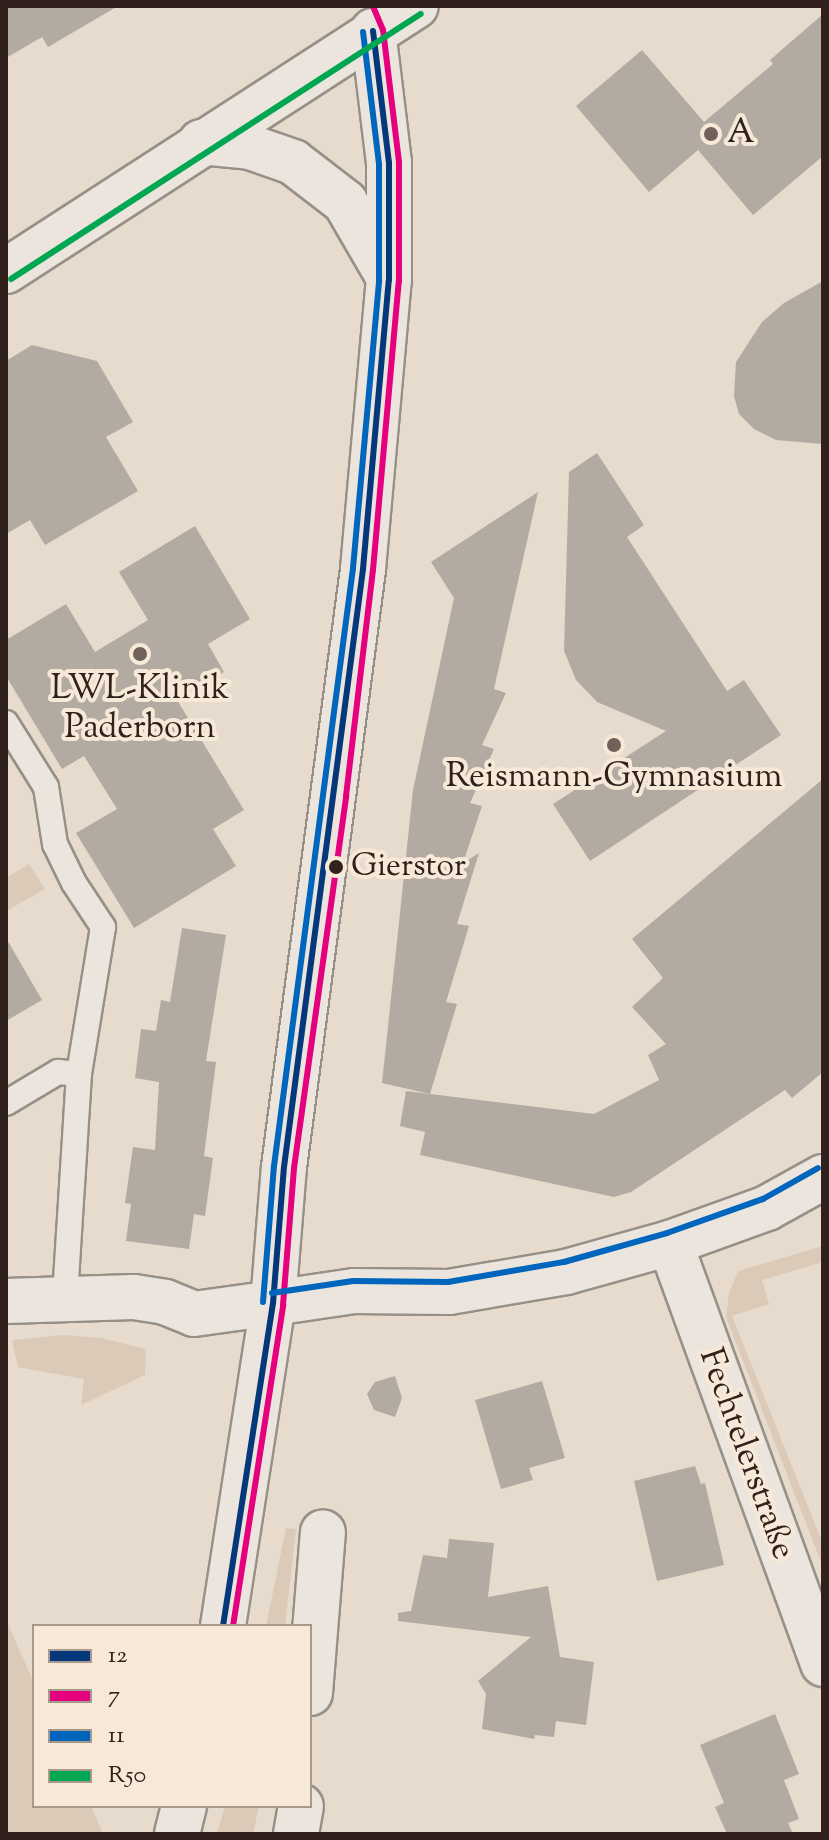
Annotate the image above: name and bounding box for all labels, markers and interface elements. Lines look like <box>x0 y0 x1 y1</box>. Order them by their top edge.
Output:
place label: A <box>727 114 755 154</box>
marker: A <box>702 125 720 143</box>
marker: LWL-Klinik Paderborn <box>129 643 151 665</box>
place label: LWL-Klinik Paderborn <box>51 669 229 748</box>
marker: Reismann-Gymnasium <box>605 736 623 754</box>
place label: Reismann-Gymnasium <box>446 758 782 798</box>
place label: Gierstor <box>351 848 466 886</box>
marker: Gierstor <box>328 859 344 875</box>
street label: Fechtelerstraße <box>689 1343 803 1565</box>
legend <box>32 1624 312 1808</box>
text: 12 <box>108 1639 127 1673</box>
text: 7 <box>108 1679 120 1713</box>
text: 11 <box>108 1719 124 1753</box>
text: R50 <box>108 1759 146 1793</box>

